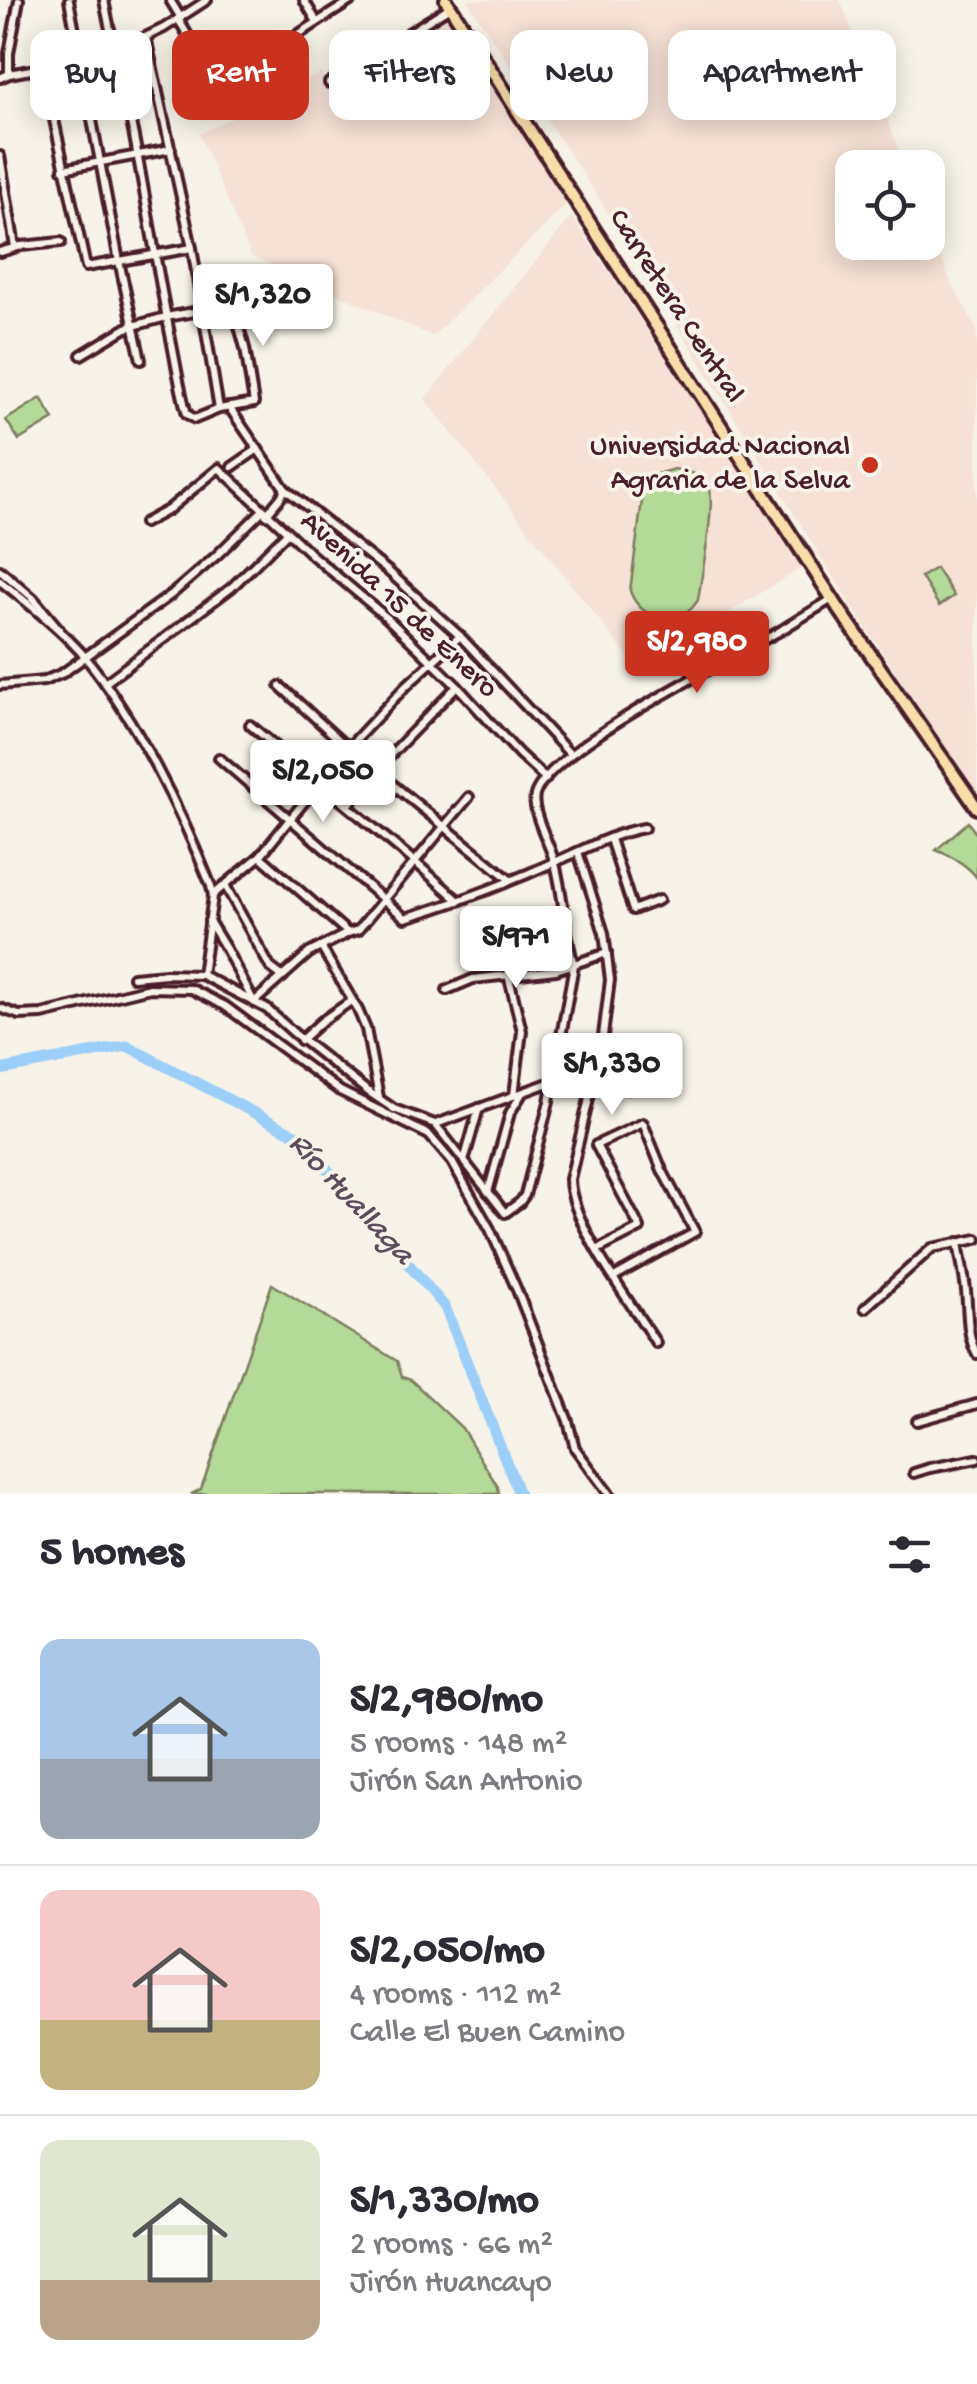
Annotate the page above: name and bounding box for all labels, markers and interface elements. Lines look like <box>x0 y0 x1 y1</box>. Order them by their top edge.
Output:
chip: Buy <box>30 30 152 120</box>
chip: Rent <box>172 30 309 120</box>
chip: Filters <box>329 30 490 120</box>
chip: New <box>510 30 648 120</box>
chip: Apartment <box>668 30 896 120</box>
map controls <box>835 150 945 260</box>
button: locate <box>835 150 945 260</box>
street label: Carretera Central <box>599 204 751 410</box>
pin: S/1,320 <box>171 264 355 349</box>
text: S/1,320 <box>215 277 311 315</box>
place label: Universidad Nacional Agraria de la Selva <box>590 431 851 500</box>
marker: Universidad Nacional Agraria de la Selva <box>859 454 881 476</box>
street label: Avenida 15 de Enero <box>292 505 504 707</box>
pin: S/2,980 <box>605 611 789 696</box>
text: S/2,980 <box>647 624 747 662</box>
pin: S/2,050 <box>231 740 415 825</box>
text: S/2,050 <box>272 753 374 791</box>
pin: S/971 <box>446 906 586 991</box>
text: S/971 <box>482 919 550 957</box>
pin: S/1,330 <box>520 1033 704 1118</box>
text: S/1,330 <box>564 1046 660 1084</box>
water label: Río Huallaga <box>279 1126 422 1276</box>
icon: filters <box>882 1527 937 1582</box>
text: 5 homes <box>40 1530 183 1579</box>
text: S/2,980/mo <box>350 1677 543 1726</box>
icon: home <box>120 1679 240 1799</box>
text: 5 rooms · 148 m² <box>350 1726 567 1764</box>
text: Jirón San Antonio <box>350 1764 583 1802</box>
text: S/2,050/mo <box>350 1928 545 1977</box>
icon: home <box>120 1930 240 2050</box>
text: 4 rooms · 112 m² <box>350 1977 561 2015</box>
text: Calle El Buen Camino <box>350 2015 625 2053</box>
text: S/1,330/mo <box>350 2178 539 2227</box>
icon: home <box>120 2180 240 2300</box>
text: 2 rooms · 66 m² <box>350 2227 553 2265</box>
text: Jirón Huancayo <box>350 2265 552 2303</box>

